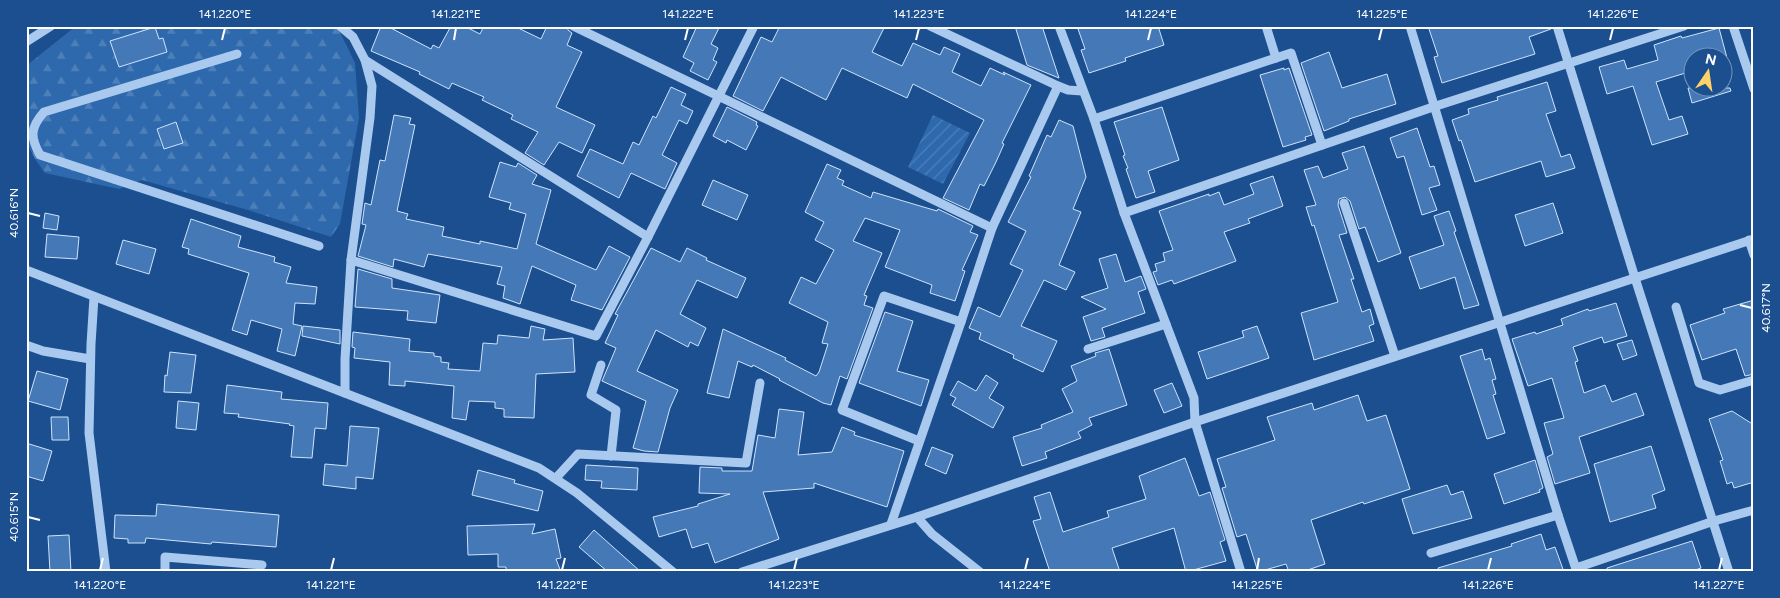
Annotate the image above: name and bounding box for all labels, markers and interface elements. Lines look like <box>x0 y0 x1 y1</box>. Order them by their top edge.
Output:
text: 141.220°E <box>199 7 251 21</box>
text: 141.221°E <box>431 7 481 21</box>
text: 141.222°E <box>662 7 714 21</box>
text: 141.223°E <box>893 7 945 21</box>
text: 141.224°E <box>1125 7 1177 21</box>
text: 141.225°E <box>1356 7 1408 21</box>
text: 141.226°E <box>1587 7 1639 21</box>
north arrow <box>1682 48 1732 98</box>
text: N <box>1704 50 1718 69</box>
text: 40.616°N <box>7 188 21 238</box>
text: 40.617°N <box>1759 283 1773 333</box>
text: 40.615°N <box>7 492 21 542</box>
text: 141.220°E <box>74 578 126 592</box>
text: 141.221°E <box>306 578 356 592</box>
text: 141.222°E <box>536 578 588 592</box>
text: 141.223°E <box>768 578 820 592</box>
text: 141.224°E <box>999 578 1051 592</box>
text: 141.225°E <box>1231 578 1283 592</box>
text: 141.226°E <box>1462 578 1514 592</box>
text: 141.227°E <box>1693 578 1745 592</box>

